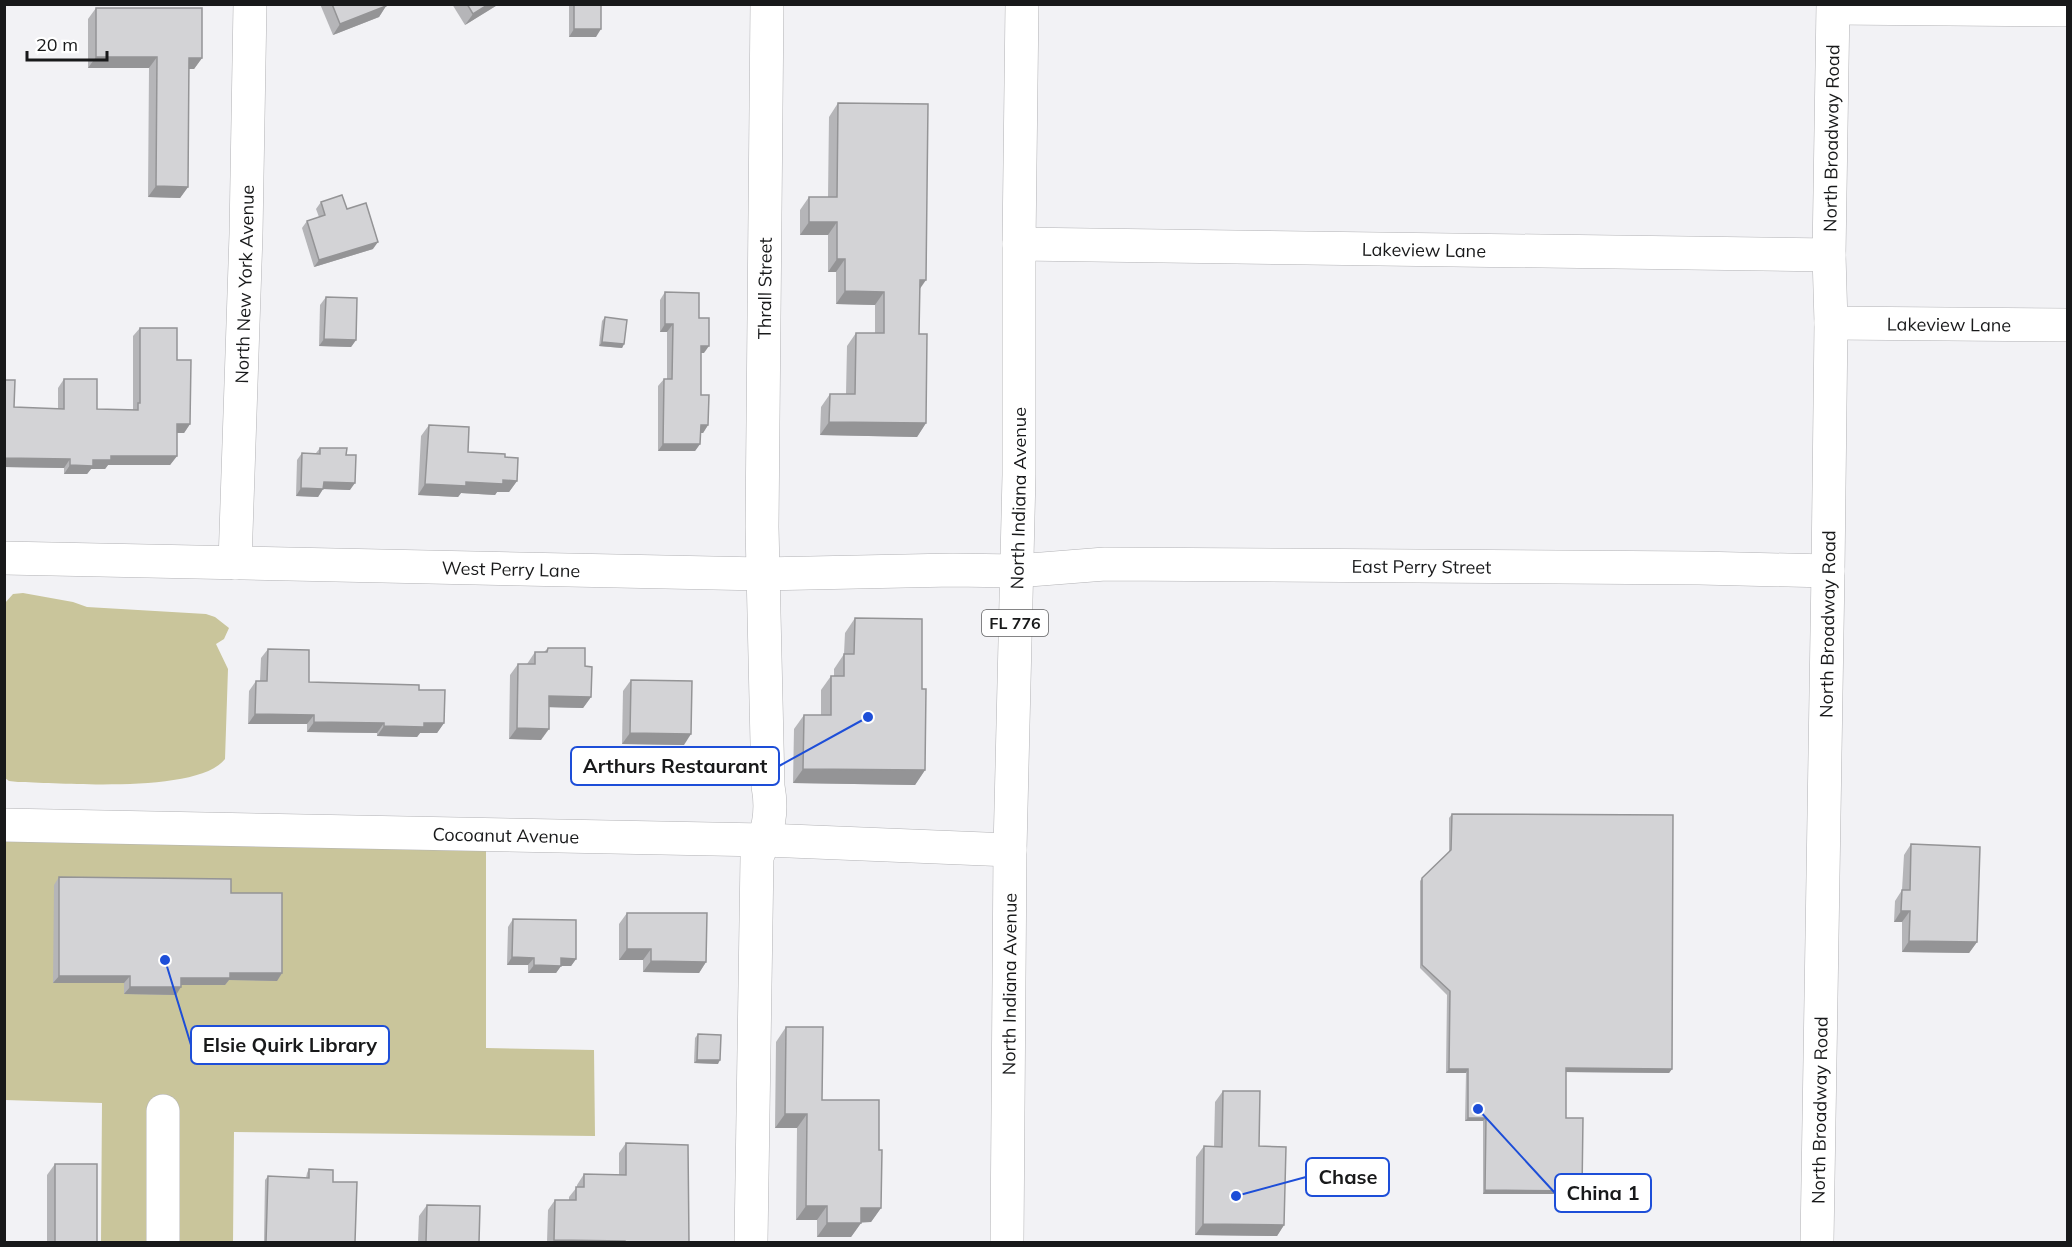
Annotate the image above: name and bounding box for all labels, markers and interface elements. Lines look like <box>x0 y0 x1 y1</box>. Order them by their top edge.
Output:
scale bar <box>27 24 106 62</box>
text: 20 m <box>36 33 78 56</box>
street label: North Broadway Road <box>1818 44 1844 232</box>
street label: North New York Avenue <box>230 185 258 384</box>
street label: Thrall Street <box>752 237 776 339</box>
street label: Lakeview Lane <box>1362 237 1486 262</box>
street label: Lakeview Lane <box>1887 312 2011 336</box>
street label: North Indiana Avenue <box>1005 407 1031 590</box>
street label: North Broadway Road <box>1814 530 1840 718</box>
street label: East Perry Street <box>1351 554 1492 578</box>
street label: West Perry Lane <box>441 556 580 582</box>
road number: FL 776 <box>982 610 1048 636</box>
callout: Arthurs Restaurant <box>571 747 779 785</box>
text: Arthurs Restaurant <box>583 753 768 778</box>
street label: Cocoanut Avenue <box>432 822 579 848</box>
street label: North Indiana Avenue <box>997 893 1021 1075</box>
street label: North Broadway Road <box>1806 1016 1832 1204</box>
callout: Elsie Quirk Library <box>191 1026 389 1064</box>
text: Elsie Quirk Library <box>203 1032 377 1057</box>
callout: Chase <box>1306 1158 1389 1196</box>
text: Chase <box>1318 1164 1378 1189</box>
callout: China 1 <box>1555 1174 1651 1212</box>
text: China 1 <box>1567 1180 1639 1205</box>

